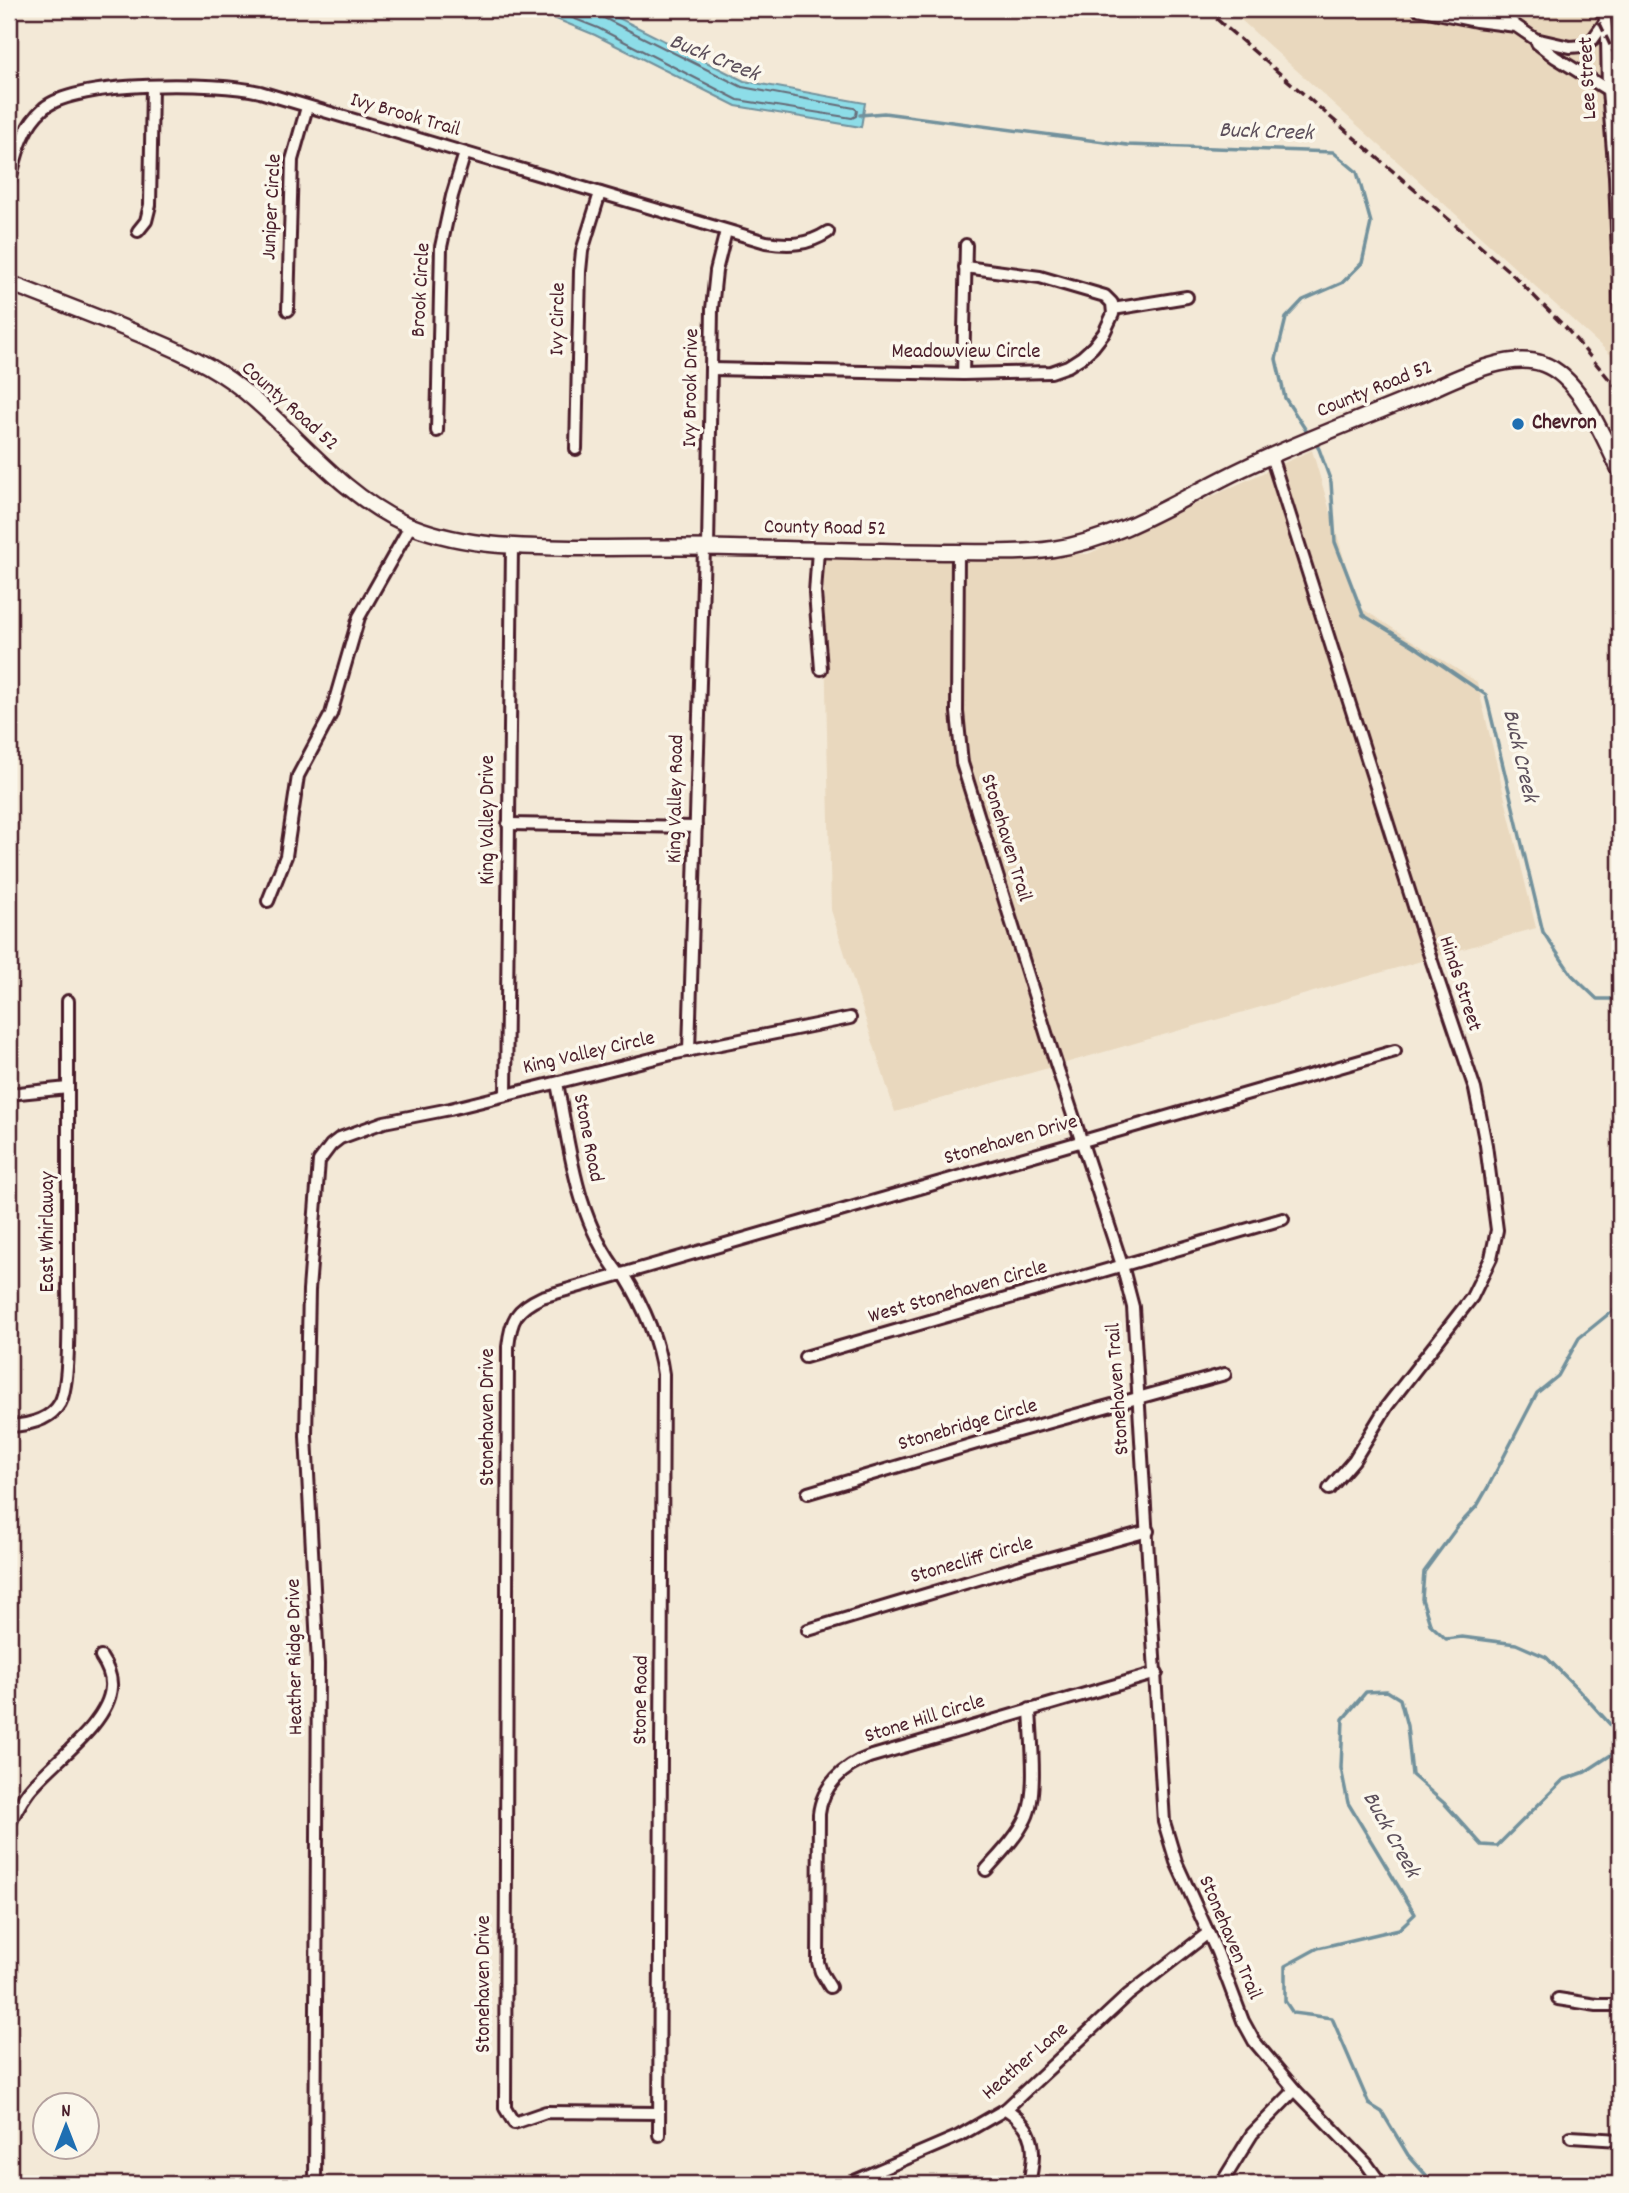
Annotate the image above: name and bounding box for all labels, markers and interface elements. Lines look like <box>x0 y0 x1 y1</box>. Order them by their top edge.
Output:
water label: Buck Creek <box>664 26 766 93</box>
street label: Lee Street <box>1572 36 1606 120</box>
street label: Ivy Brook Trail <box>346 86 464 146</box>
water label: Buck Creek <box>1218 115 1316 151</box>
street label: Juniper Circle <box>255 153 291 261</box>
street label: Brook Circle <box>405 242 439 338</box>
street label: Ivy Circle <box>543 282 575 356</box>
street label: Ivy Brook Drive <box>676 328 708 448</box>
street label: Meadowview Circle <box>892 338 1040 368</box>
street label: County Road 52 <box>1313 353 1437 427</box>
street label: County Road 52 <box>233 355 345 459</box>
place label: Chevron <box>1532 409 1597 439</box>
marker: Chevron <box>1510 416 1526 432</box>
street label: County Road 52 <box>763 513 887 545</box>
water label: Buck Creek <box>1492 706 1546 808</box>
street label: King Valley Road <box>661 734 693 864</box>
street label: King Valley Drive <box>474 755 504 885</box>
street label: Stonehaven Trail <box>971 770 1039 906</box>
street label: Hinds Street <box>1429 932 1489 1036</box>
street label: King Valley Circle <box>520 1024 658 1084</box>
street label: Stone Road <box>564 1091 610 1185</box>
street label: Stonehaven Drive <box>941 1108 1081 1174</box>
street label: East Whirlaway <box>34 1171 64 1292</box>
street label: West Stonehaven Circle <box>865 1253 1051 1333</box>
street label: Stonehaven Trail <box>1099 1322 1139 1456</box>
street label: Stonehaven Drive <box>474 1348 504 1486</box>
street label: Stonebridge Circle <box>895 1392 1041 1460</box>
street label: Stonecliff Circle <box>907 1529 1037 1593</box>
street label: Heather Ridge Drive <box>280 1578 312 1736</box>
street label: Stone Road <box>626 1655 658 1745</box>
street label: Stone Hill Circle <box>861 1687 989 1753</box>
water label: Buck Creek <box>1353 1786 1429 1886</box>
street label: Stonehaven Trail <box>1189 1871 1269 2005</box>
street label: Stonehaven Drive <box>470 1915 500 2053</box>
street label: Heather Lane <box>976 2016 1076 2108</box>
north arrow <box>32 2092 102 2162</box>
text: N <box>61 2099 71 2126</box>

